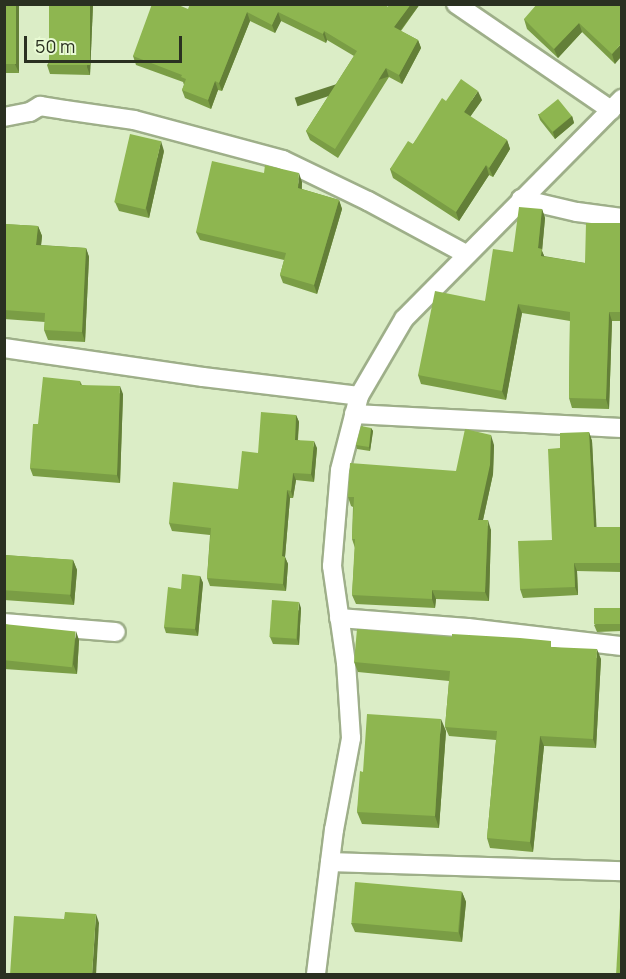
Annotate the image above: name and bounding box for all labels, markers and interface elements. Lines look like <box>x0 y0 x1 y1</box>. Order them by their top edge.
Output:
scale bar <box>27 24 184 62</box>
text: 50 m <box>35 34 75 58</box>

